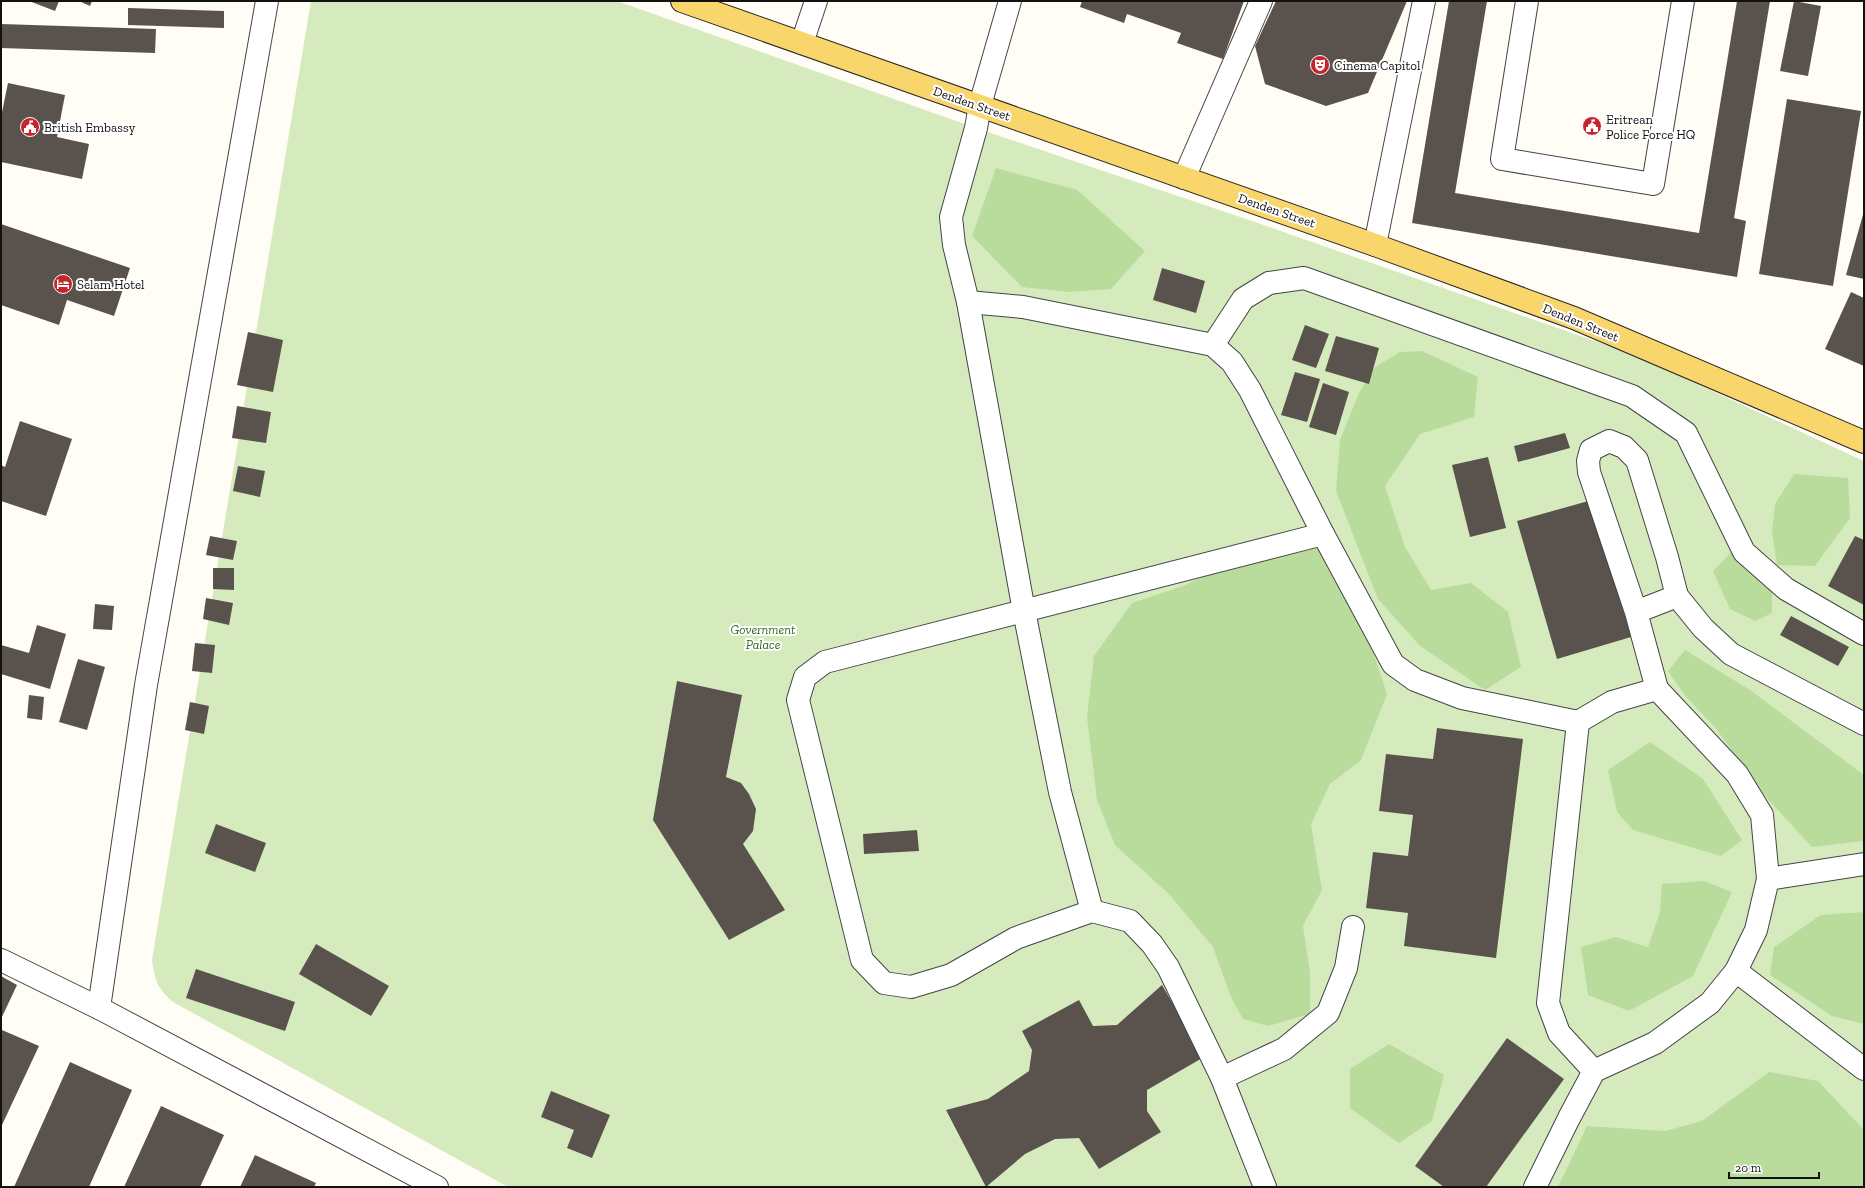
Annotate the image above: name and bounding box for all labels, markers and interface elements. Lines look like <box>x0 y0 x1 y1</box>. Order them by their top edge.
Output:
theatre icon: Cinema Capitol <box>1309 54 1331 76</box>
place label: Cinema Capitol <box>1334 58 1421 73</box>
street label: Denden Street <box>931 83 1013 124</box>
place label: Eritrean Police Force HQ <box>1606 112 1695 142</box>
public building icon: Eritrean Police Force HQ <box>1581 115 1603 137</box>
public building icon: British Embassy <box>19 116 41 138</box>
place label: British Embassy <box>44 120 136 135</box>
street label: Denden Street <box>1236 190 1318 231</box>
hotel icon: Selam Hotel <box>52 273 74 295</box>
place label: Selam Hotel <box>77 277 145 292</box>
street label: Denden Street <box>1541 300 1621 345</box>
park label: Government Palace <box>730 622 796 652</box>
scale bar <box>1729 1154 1819 1180</box>
text: 20 m <box>1735 1161 1762 1175</box>

